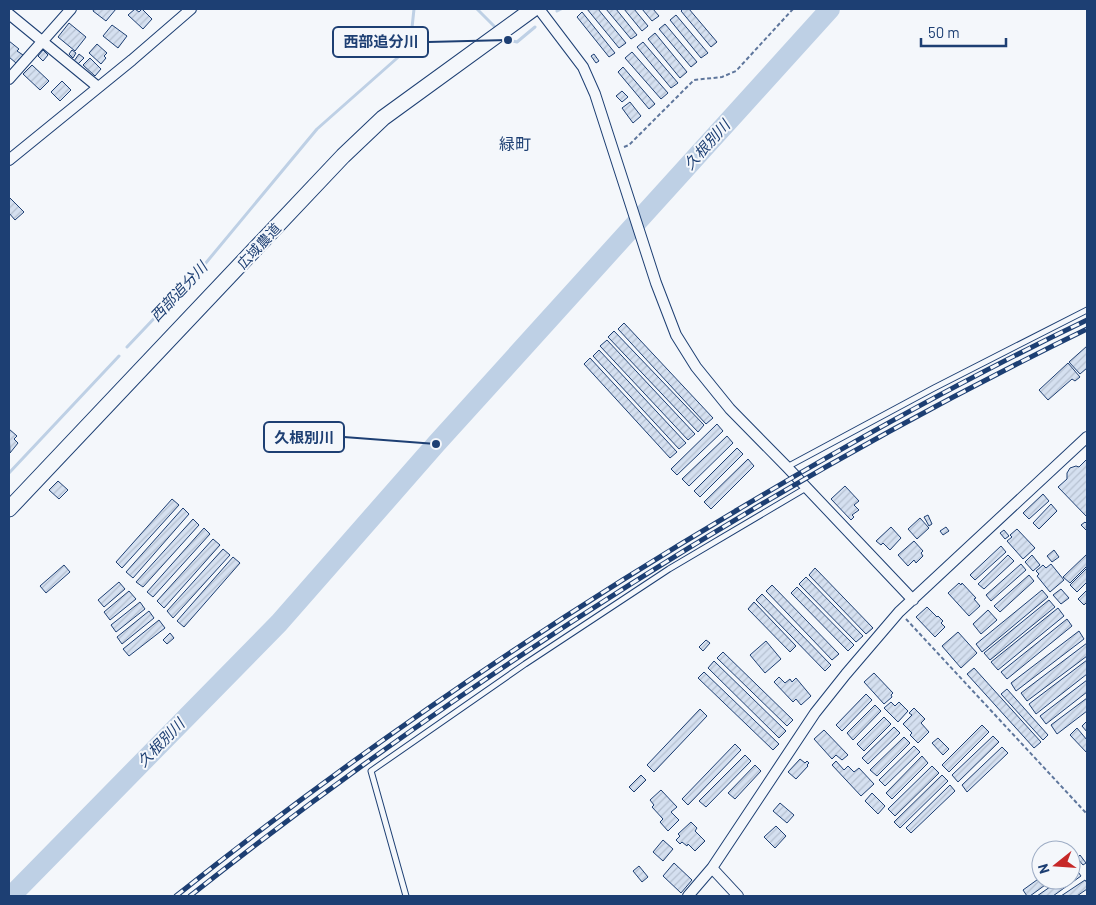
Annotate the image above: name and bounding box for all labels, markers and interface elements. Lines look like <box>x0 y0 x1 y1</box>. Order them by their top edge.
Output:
scale bar <box>921 15 1006 47</box>
text: 50 m <box>928 23 960 41</box>
callout: 西部追分川 <box>333 27 428 57</box>
text: 西部追分川 <box>343 32 419 50</box>
water label: 久根別川 <box>679 115 734 173</box>
district label: 緑町 <box>499 134 531 153</box>
street label: 広域農道 <box>233 219 284 272</box>
water label: 西部追分川 <box>146 256 212 325</box>
callout: 久根別川 <box>264 422 344 452</box>
text: 久根別川 <box>274 428 334 446</box>
water label: 久根別川 <box>133 713 189 770</box>
north arrow <box>1031 840 1081 890</box>
text: N <box>1034 862 1053 876</box>

